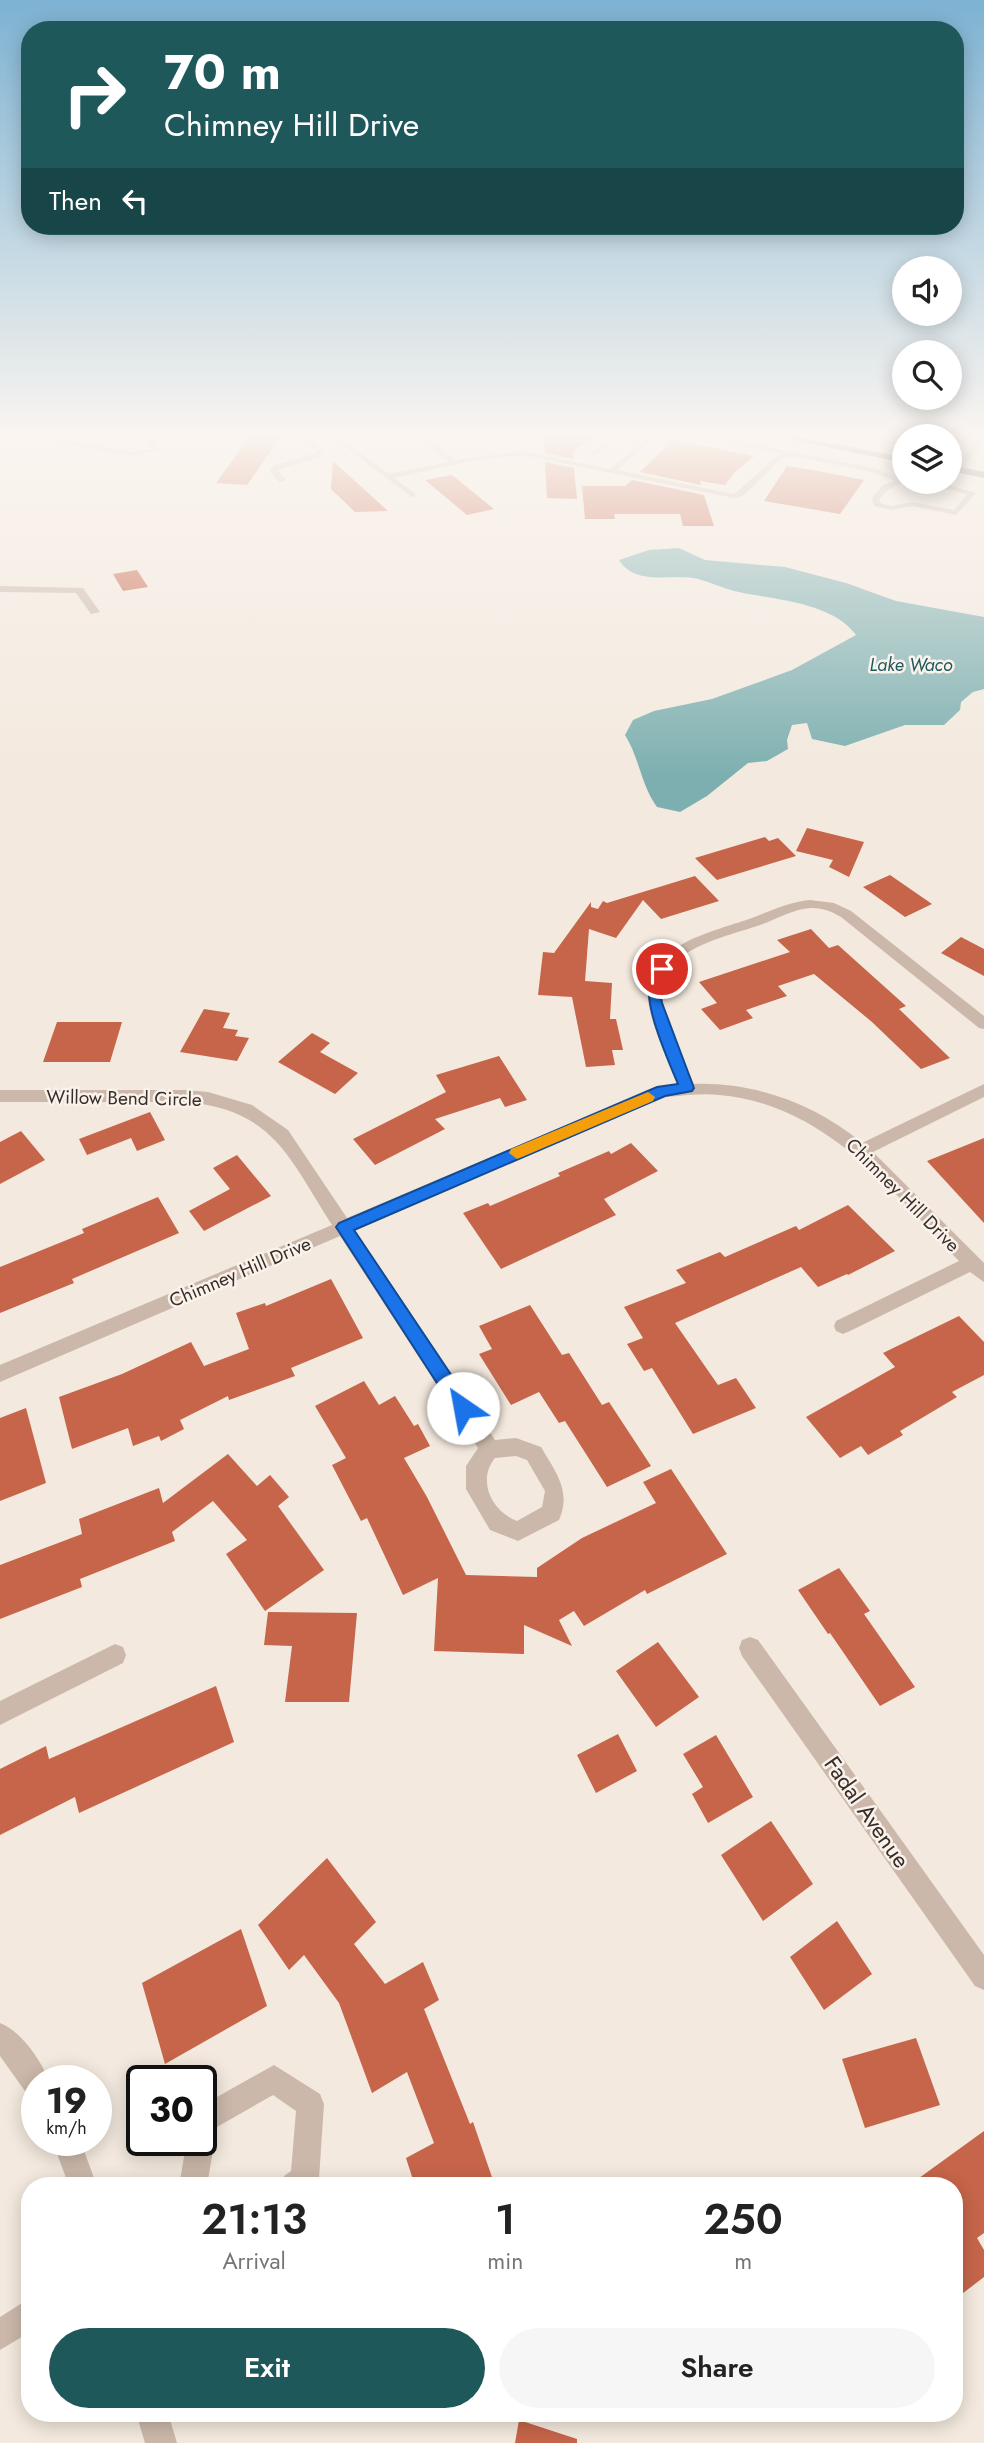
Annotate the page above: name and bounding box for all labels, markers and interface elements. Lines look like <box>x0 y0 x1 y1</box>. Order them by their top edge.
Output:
text: 70 m <box>164 37 281 107</box>
icon: right <box>49 49 140 140</box>
text: Chimney Hill Drive <box>164 102 419 148</box>
text: Then <box>49 182 102 220</box>
icon: left <box>116 182 154 220</box>
map controls <box>892 256 962 494</box>
button: sound <box>892 256 962 326</box>
button: search <box>892 340 962 410</box>
button: layers <box>892 424 962 494</box>
water label: Lake Waco <box>870 652 953 678</box>
pin <box>632 939 692 999</box>
icon: arrive <box>643 950 681 988</box>
street label: Willow Bend Circle <box>46 1083 202 1113</box>
street label: Chimney Hill Drive <box>840 1132 966 1258</box>
street label: Chimney Hill Drive <box>165 1230 315 1314</box>
position arrow <box>426 1371 500 1445</box>
street label: Fadal Avenue <box>816 1749 918 1875</box>
speed limit sign: 30 <box>126 2065 217 2156</box>
text: 19 <box>46 2076 87 2126</box>
text: km/h <box>46 2115 87 2141</box>
text: 21:13 <box>201 2189 307 2250</box>
text: 1 <box>495 2189 516 2250</box>
text: 250 <box>703 2189 783 2250</box>
text: Arrival <box>222 2244 286 2278</box>
text: min <box>487 2244 523 2278</box>
text: m <box>734 2244 752 2278</box>
button: Exit <box>49 2328 485 2408</box>
button: Share <box>499 2328 935 2408</box>

